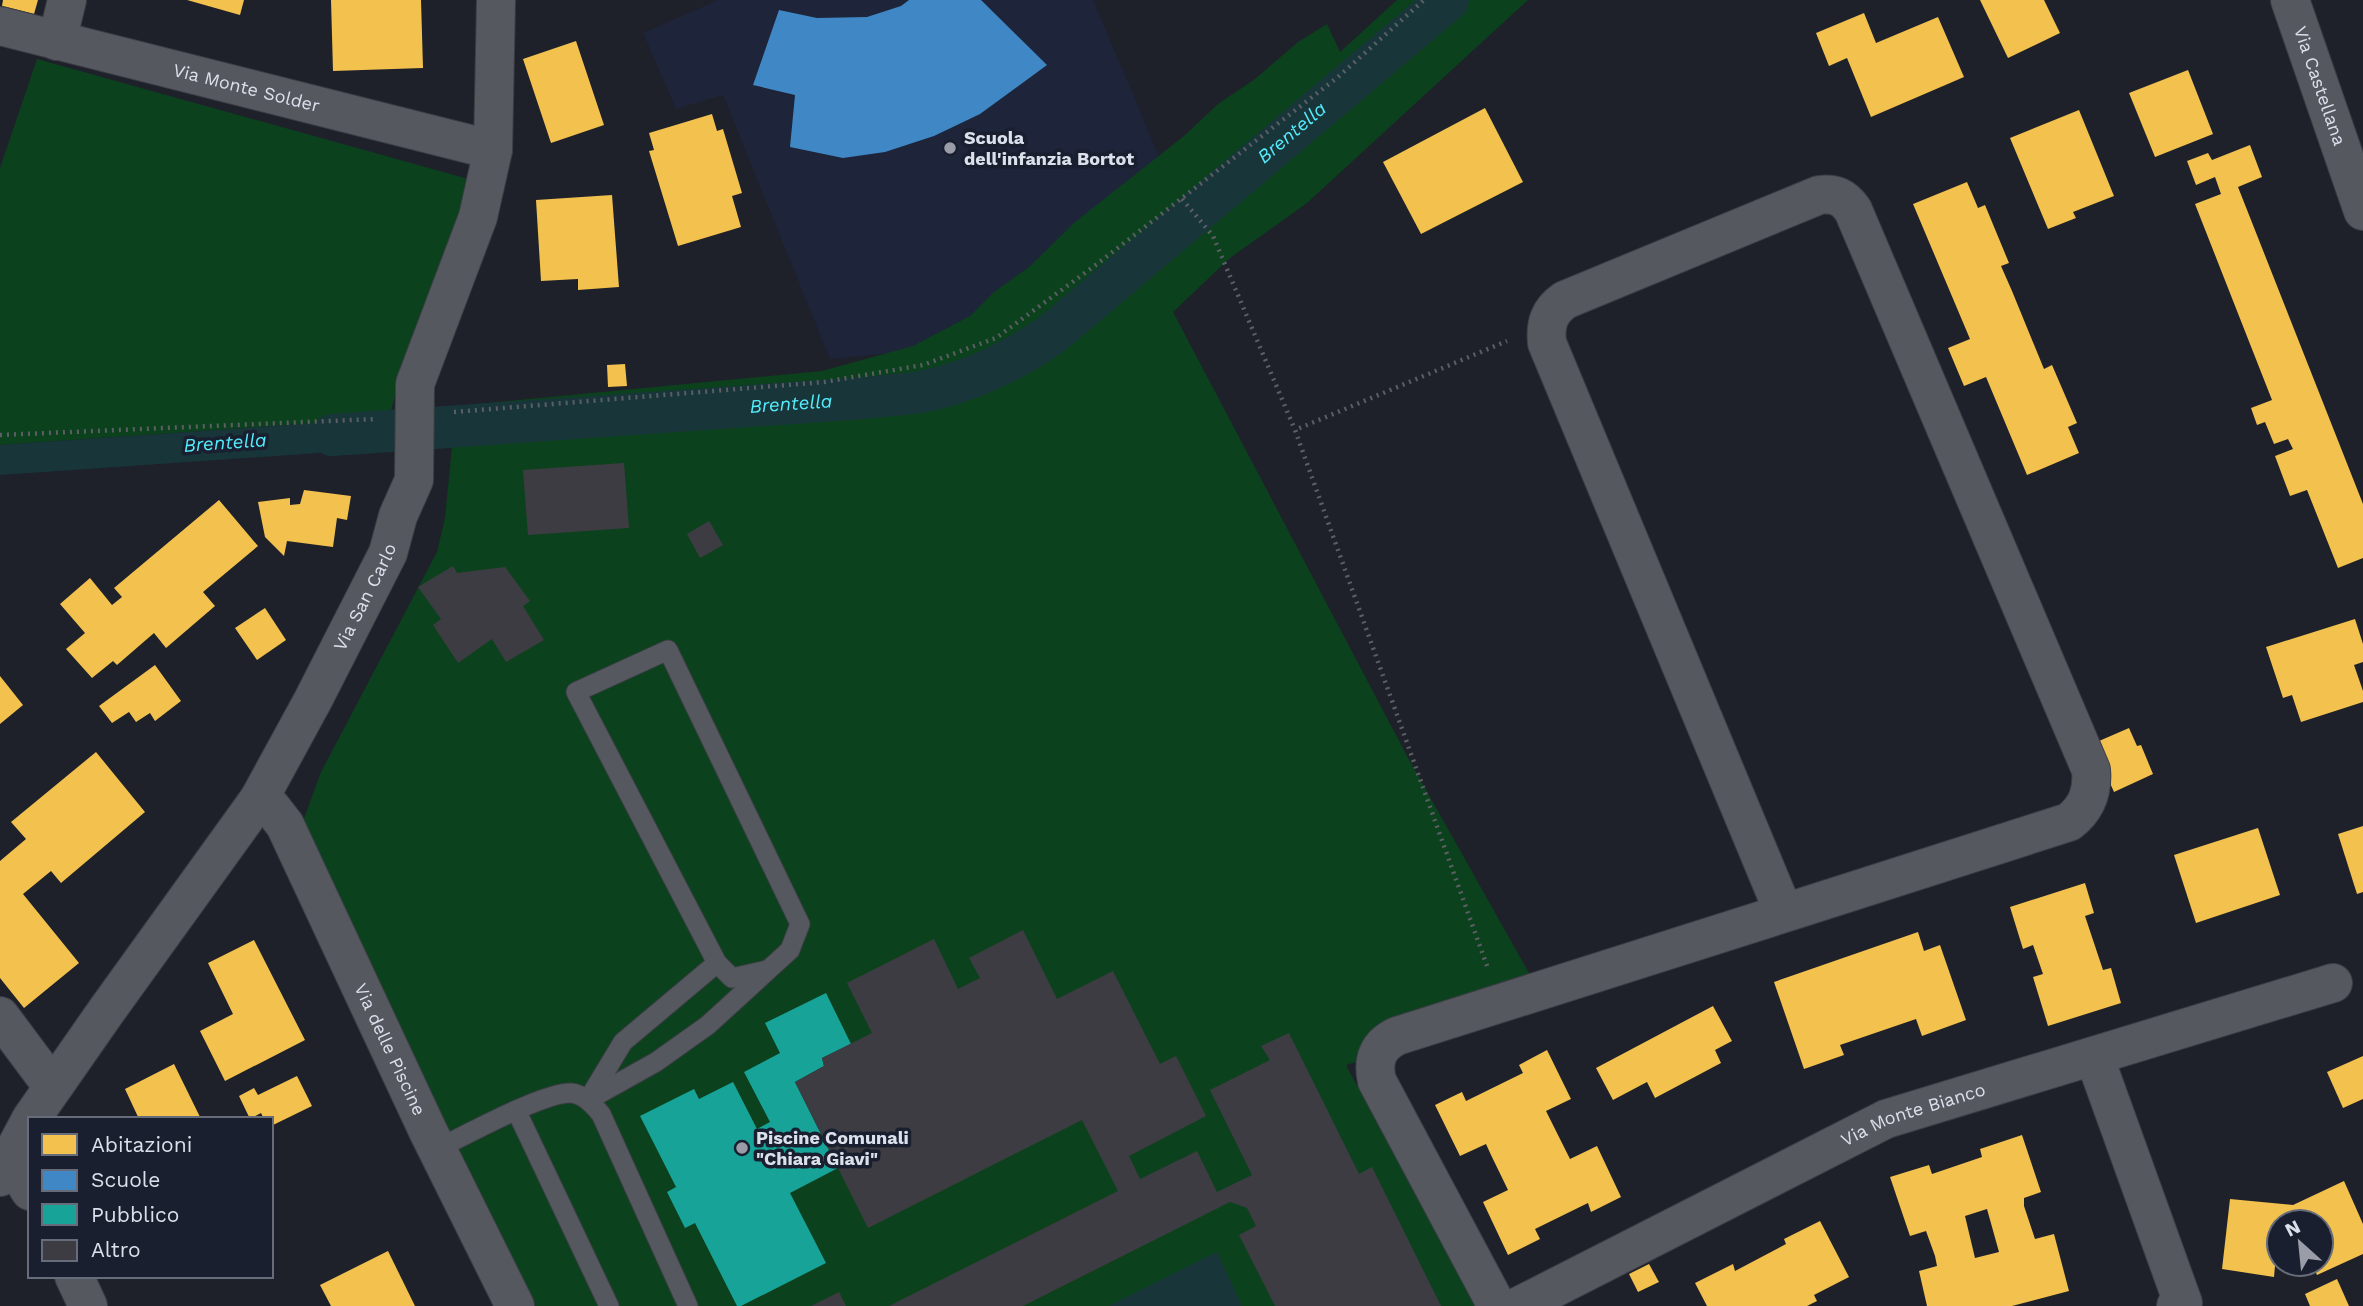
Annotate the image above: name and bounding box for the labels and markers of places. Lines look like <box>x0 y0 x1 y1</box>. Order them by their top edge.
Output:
place label: Scuola dell'infanzia Bortot <box>964 127 1134 169</box>
marker: Scuola dell'infanzia Bortot <box>942 140 958 156</box>
place label: Piscine Comunali "Chiara Giavi" <box>756 1127 909 1169</box>
marker: Piscine Comunali "Chiara Giavi" <box>734 1140 750 1156</box>

